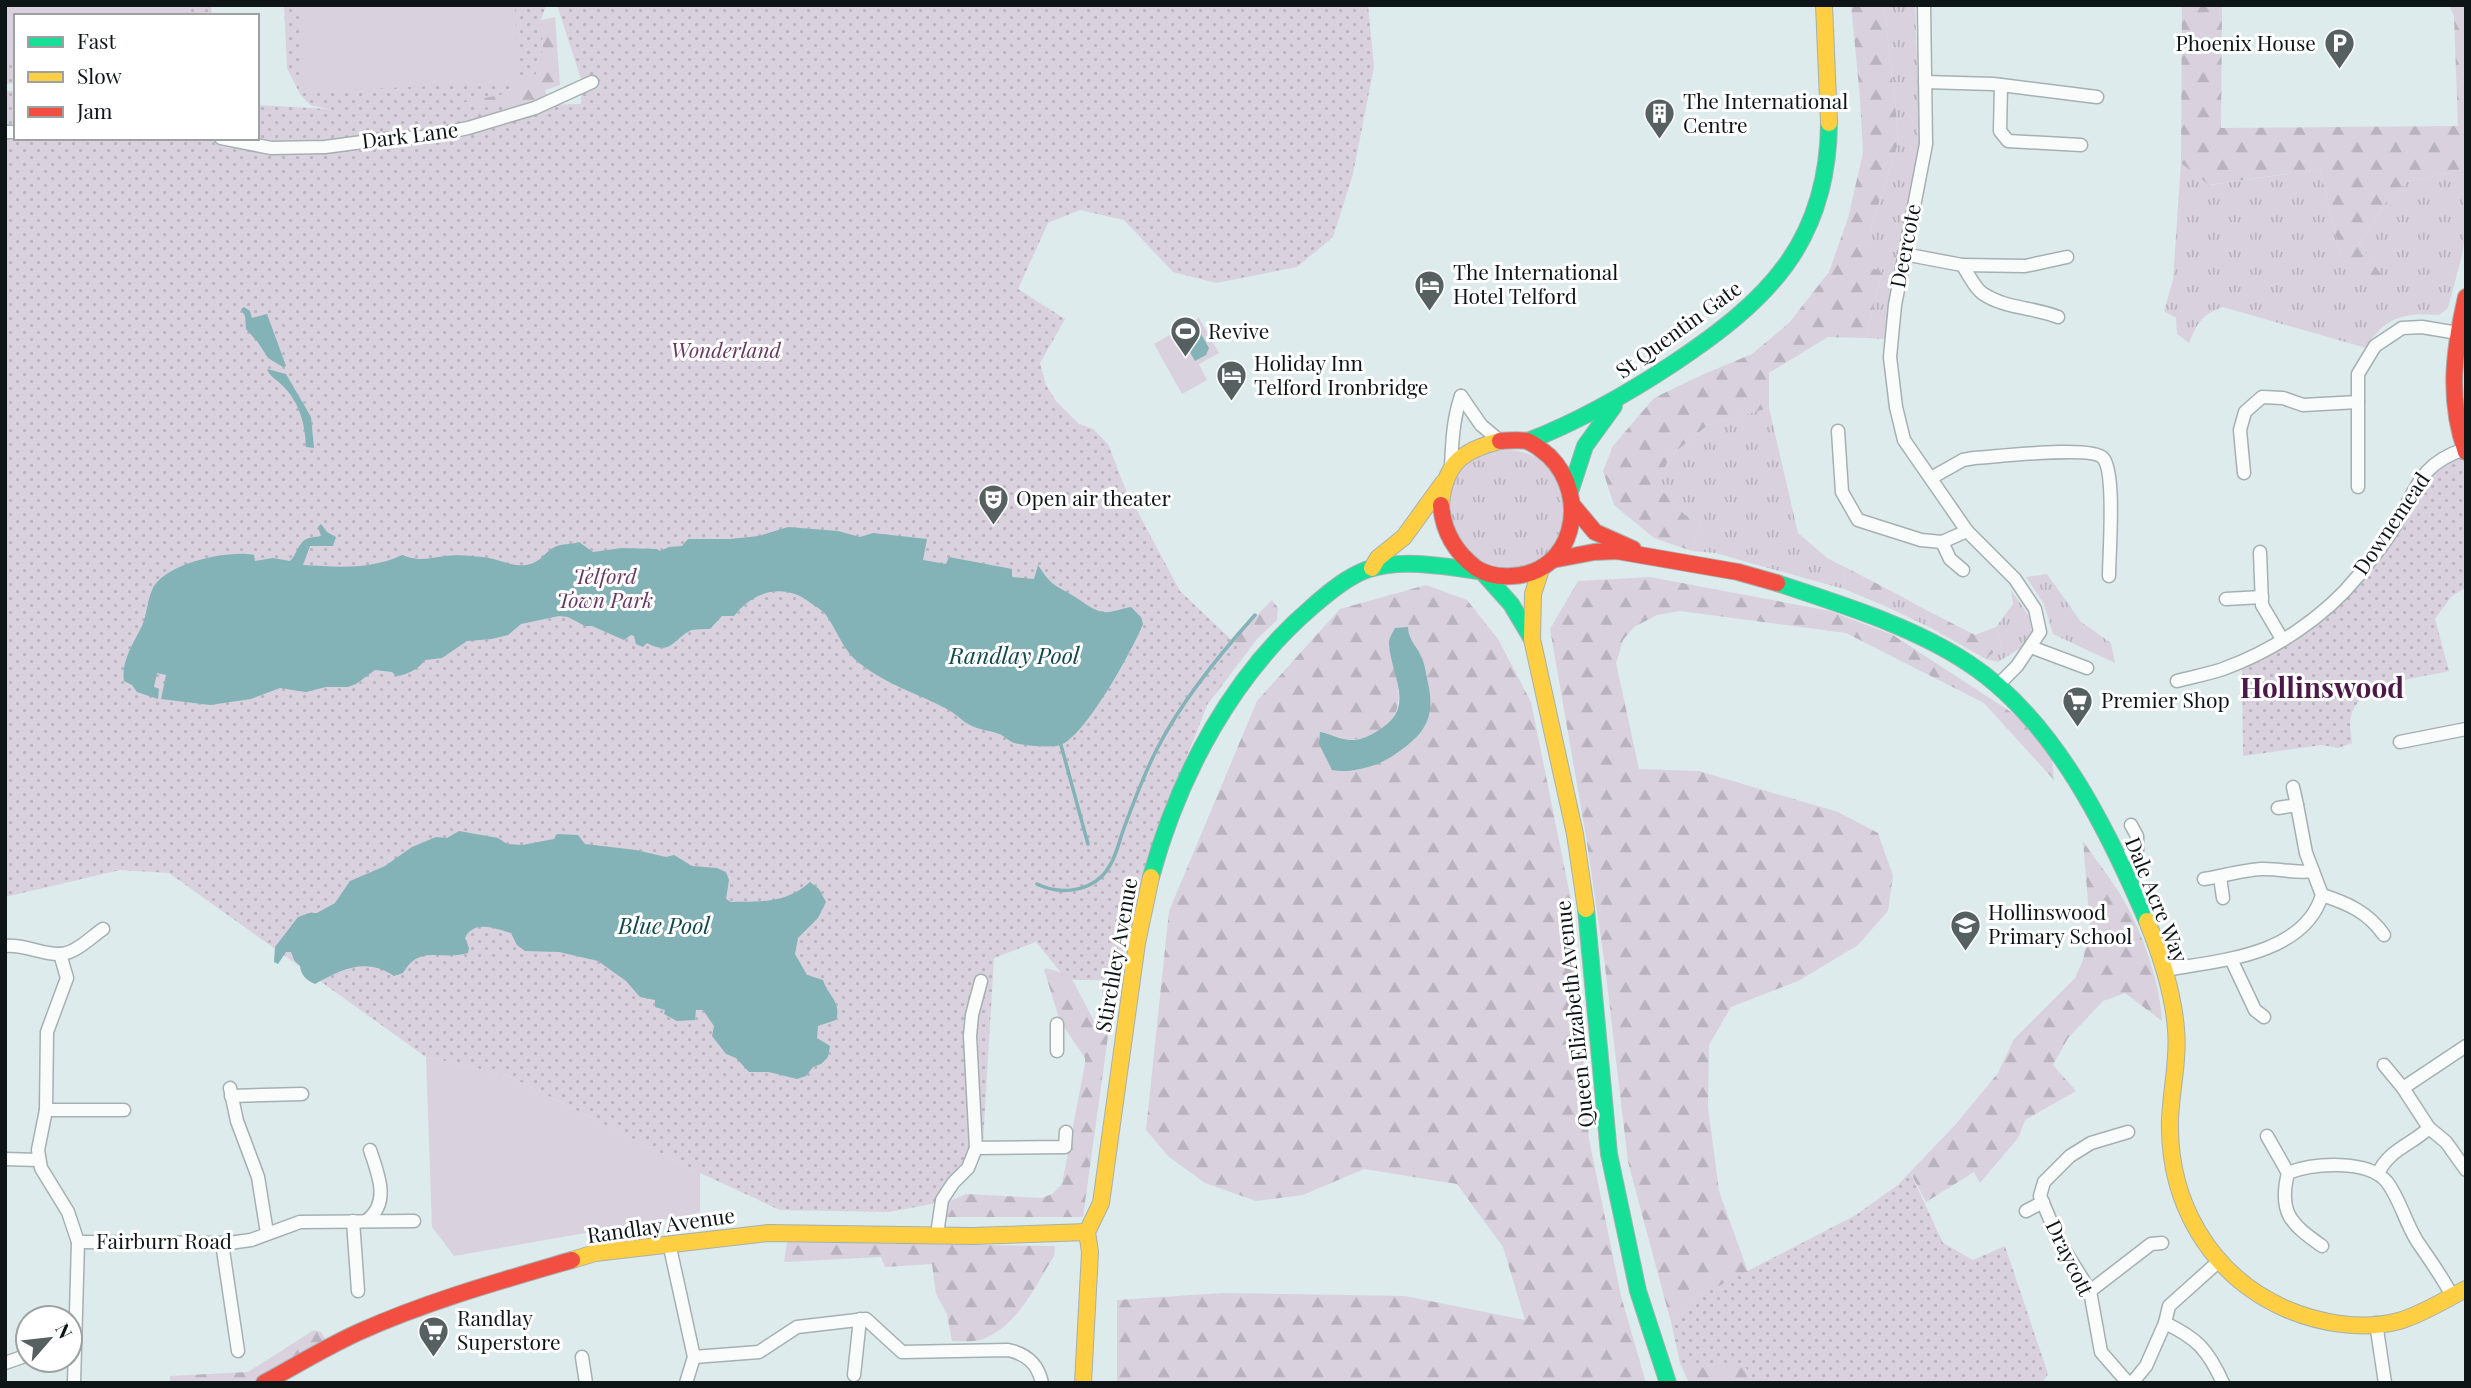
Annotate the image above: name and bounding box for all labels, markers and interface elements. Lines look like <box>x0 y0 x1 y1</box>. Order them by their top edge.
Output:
legend <box>14 14 259 140</box>
text: Fast <box>77 26 116 54</box>
parking icon: Phoenix House <box>2322 27 2356 71</box>
place label: Phoenix House <box>2176 28 2316 56</box>
text: Slow <box>77 61 122 89</box>
place label: The International Centre <box>1683 86 1848 138</box>
text: Jam <box>76 96 113 124</box>
building icon: The International Centre <box>1643 97 1677 141</box>
street label: Dark Lane <box>360 114 460 154</box>
street label: Deercote <box>1882 201 1926 290</box>
place label: The International Hotel Telford <box>1453 257 1618 309</box>
hotel icon: The International Hotel Telford <box>1413 268 1447 312</box>
street label: St Quentin Gate <box>1609 273 1746 384</box>
sports icon: Revive <box>1168 315 1202 359</box>
place label: Revive <box>1208 316 1269 344</box>
park label: Wonderland <box>671 335 782 363</box>
place label: Holiday Inn Telford Ironbridge <box>1254 348 1428 400</box>
hotel icon: Holiday Inn Telford Ironbridge <box>1214 359 1248 403</box>
street label: Downemead <box>2346 466 2435 580</box>
theatre icon: Open air theater <box>976 482 1010 526</box>
place label: Open air theater <box>1016 483 1172 511</box>
park label: Telford Town Park <box>557 561 653 613</box>
water label: Randlay Pool <box>948 639 1081 670</box>
district label: Hollinswood <box>2240 668 2404 705</box>
supermarket icon: Premier Shop <box>2061 684 2095 728</box>
place label: Premier Shop <box>2101 685 2230 713</box>
street label: Dale Acre Way <box>2120 832 2196 966</box>
street label: Stirchley Avenue <box>1088 875 1142 1034</box>
place label: Hollinswood Primary School <box>1988 897 2132 949</box>
street label: Queen Elizabeth Avenue <box>1547 899 1599 1129</box>
school or university icon: Hollinswood Primary School <box>1948 908 1982 952</box>
water label: Blue Pool <box>617 909 712 940</box>
street label: Randlay Avenue <box>585 1200 736 1248</box>
street label: Draycott <box>2040 1215 2101 1300</box>
street label: Fairburn Road <box>96 1226 232 1254</box>
place label: Randlay Superstore <box>457 1303 561 1355</box>
north arrow <box>14 1304 84 1374</box>
supermarket icon: Randlay Superstore <box>417 1314 451 1358</box>
text: N <box>50 1318 80 1343</box>

